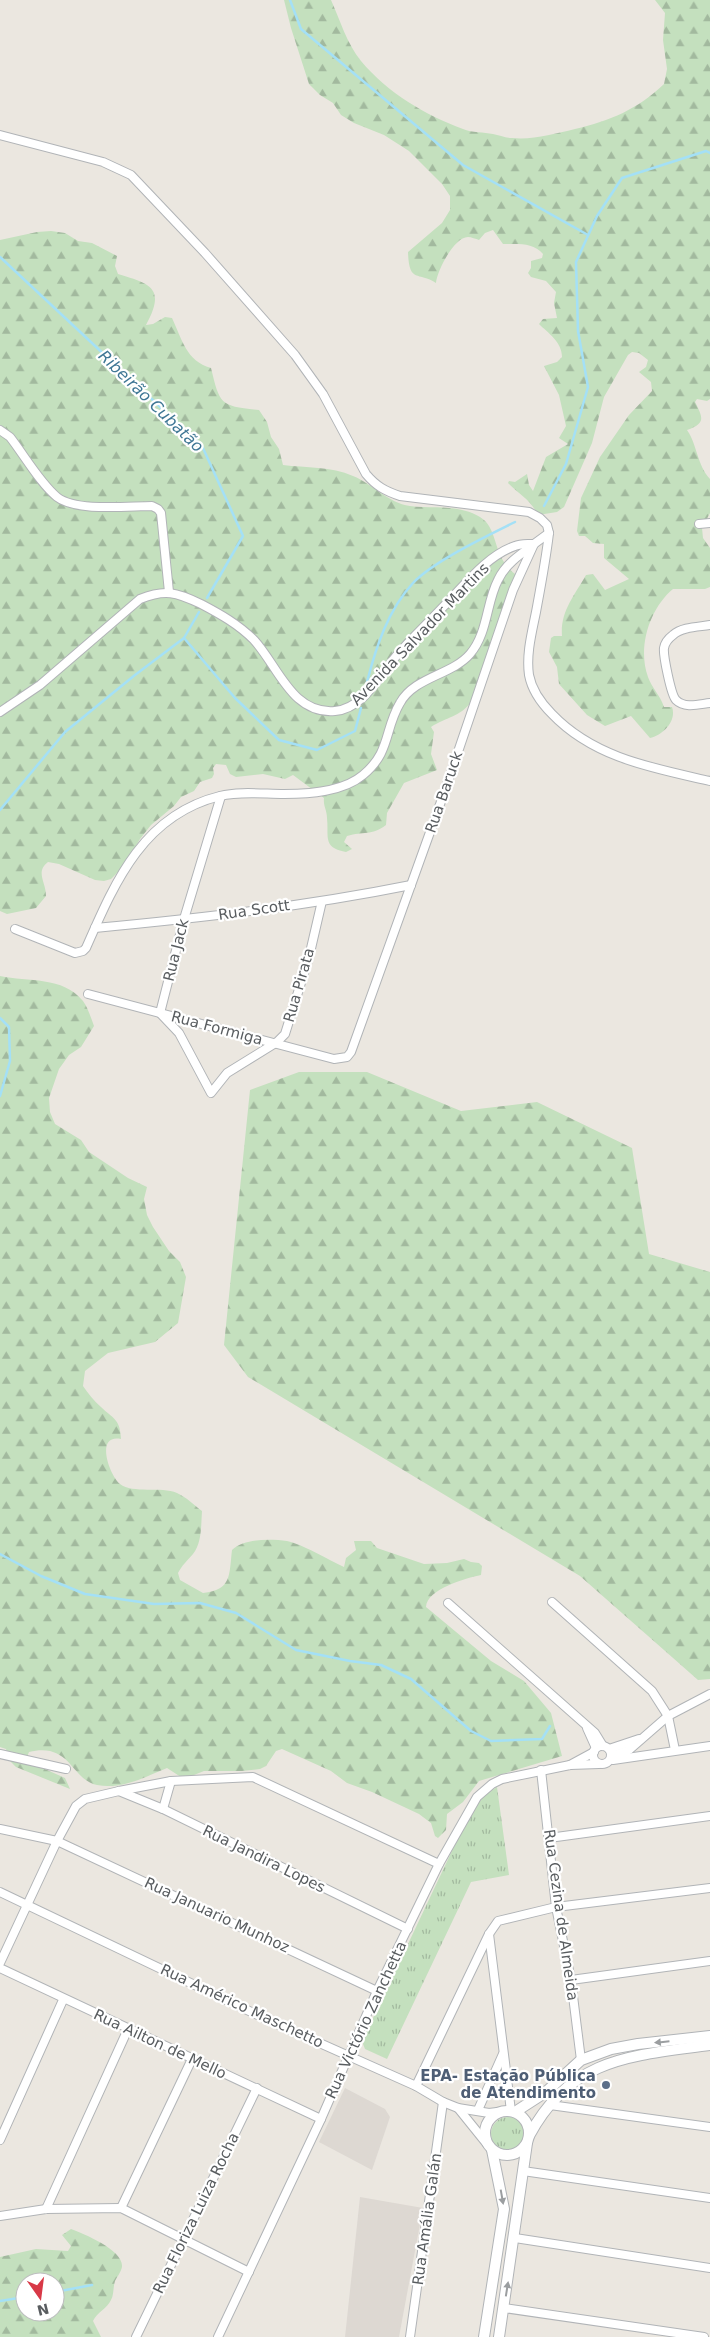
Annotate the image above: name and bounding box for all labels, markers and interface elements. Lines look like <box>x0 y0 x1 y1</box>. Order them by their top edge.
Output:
water label: Ribeirão Cubatão <box>95 346 208 456</box>
street label: Avenida Salvador Martins <box>347 559 493 709</box>
street label: Rua Baruck <box>422 748 466 835</box>
street label: Rua Scott <box>217 896 291 924</box>
street label: Rua Jack <box>160 917 193 983</box>
street label: Rua Pirata <box>280 946 318 1024</box>
street label: Rua Formiga <box>169 1007 265 1049</box>
street label: Rua Jandira Lopes <box>200 1822 328 1897</box>
street label: Rua Cezina de Almeida <box>540 1828 582 2002</box>
street label: Rua Januario Munhoz <box>142 1873 292 1957</box>
street label: Rua Victório Zanchetta <box>322 1938 410 2102</box>
street label: Rua Américo Maschetto <box>158 1960 326 2052</box>
street label: Rua Ailton de Mello <box>91 2005 229 2083</box>
one-way arrow <box>653 2038 669 2046</box>
place label: EPA- Estação Pública de Atendimento <box>420 2067 596 2102</box>
marker: EPA- Estação Pública de Atendimento <box>600 2079 612 2091</box>
street label: Rua Floriza Luiza Rocha <box>149 2130 243 2296</box>
street label: Rua Amália Galán <box>409 2152 445 2286</box>
one-way arrow <box>499 2190 507 2206</box>
north arrow <box>15 2272 65 2322</box>
one-way arrow <box>503 2280 511 2296</box>
text: N <box>36 2300 51 2319</box>

